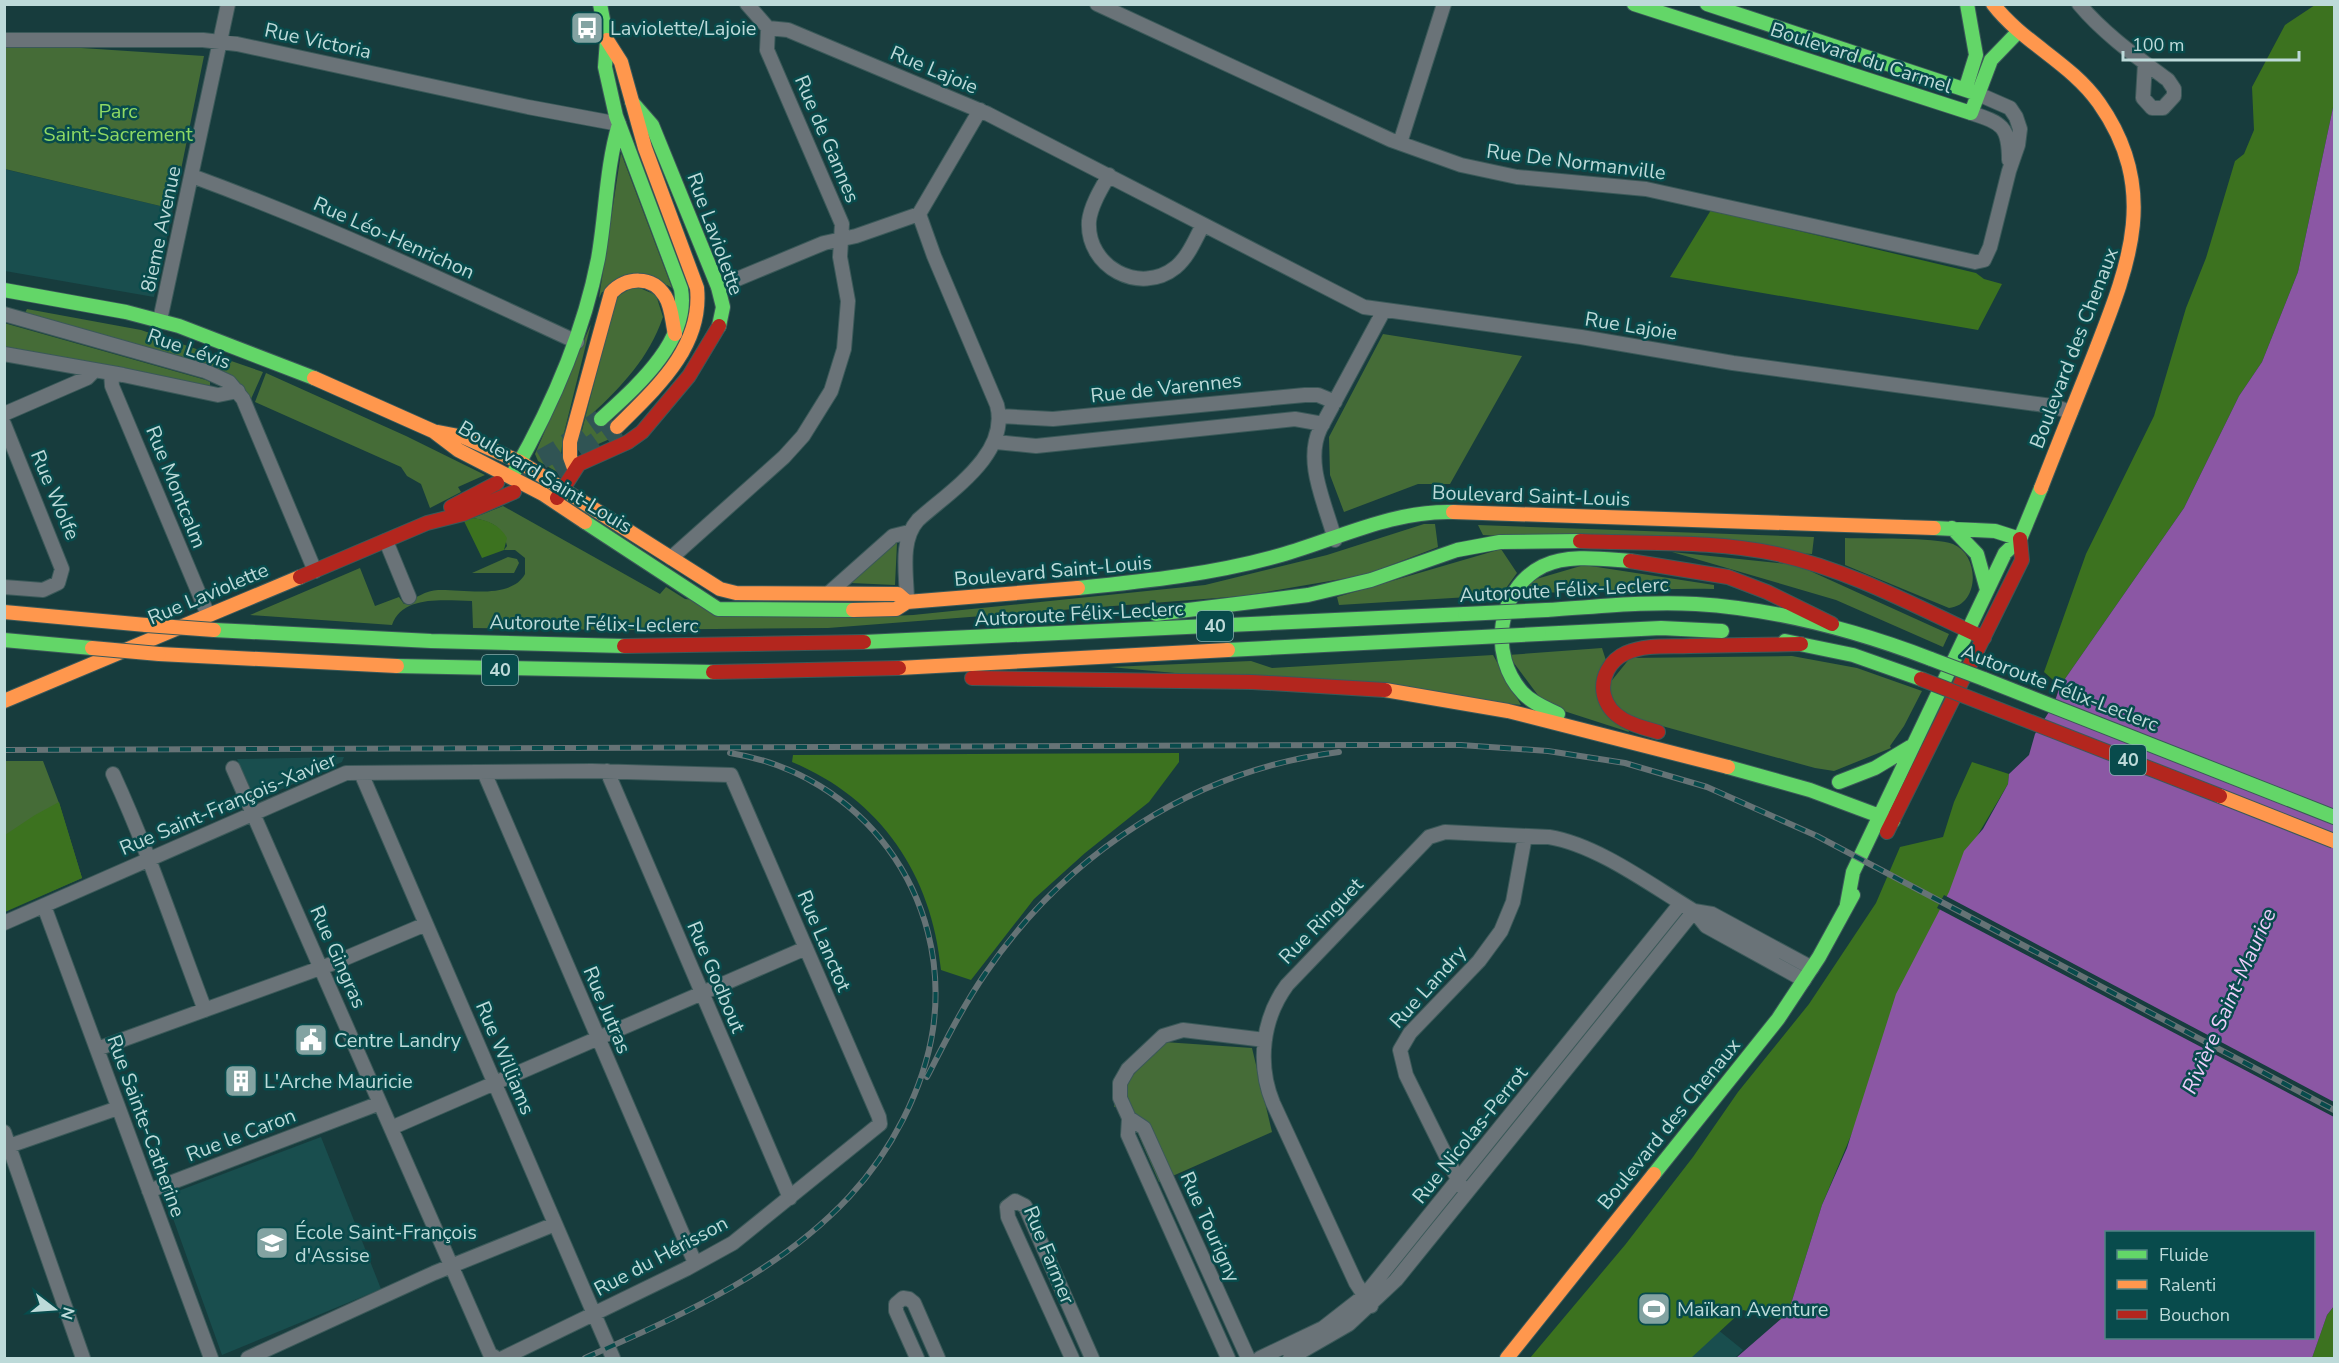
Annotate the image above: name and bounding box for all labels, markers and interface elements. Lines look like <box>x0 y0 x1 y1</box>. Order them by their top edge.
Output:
bus stop icon: Laviolette/Lajoie <box>569 10 605 46</box>
place label: Laviolette/Lajoie <box>610 15 756 42</box>
street label: Boulevard du Carmel <box>1767 16 1955 100</box>
street label: Rue Victoria <box>262 17 374 65</box>
scale bar <box>2123 24 2298 62</box>
text: 100 m <box>2132 33 2184 57</box>
street label: Rue Lajoie <box>886 39 982 101</box>
street label: Rue de Gannes <box>788 71 866 207</box>
park label: Parc Saint-Sacrement <box>43 98 194 148</box>
street label: Rue De Normanville <box>1485 138 1667 186</box>
street label: 8ieme Avenue <box>134 163 188 295</box>
street label: Rue Laviolette <box>680 169 750 299</box>
street label: Rue Léo-Henrichon <box>309 190 479 286</box>
street label: Boulevard des Chenaux <box>2023 243 2125 452</box>
street label: Rue Lajoie <box>1583 305 1679 347</box>
street label: Rue Lévis <box>144 322 234 376</box>
street label: Rue de Varennes <box>1089 367 1243 409</box>
street label: Boulevard Saint-Louis <box>453 414 637 540</box>
street label: Rue Montcalm <box>139 422 213 552</box>
street label: Rue Wolfe <box>24 446 86 544</box>
street label: Boulevard Saint-Louis <box>1431 479 1631 513</box>
street label: Boulevard Saint-Louis <box>953 549 1153 593</box>
street label: Rue Laviolette <box>144 556 272 632</box>
street label: Autoroute Félix-Leclerc <box>1459 571 1669 609</box>
street label: Autoroute Félix-Leclerc <box>974 595 1184 633</box>
street label: Autoroute Félix-Leclerc <box>489 609 699 639</box>
road number: 40 <box>1197 611 1233 641</box>
street label: Autoroute Félix-Leclerc <box>1957 638 2163 738</box>
road number: 40 <box>482 655 518 685</box>
road number: 40 <box>2110 745 2146 775</box>
street label: Rue Saint-François-Xavier <box>116 746 340 862</box>
street label: Rue Ringuet <box>1273 871 1370 970</box>
street label: Rue Lanctot <box>791 886 858 997</box>
street label: Rue Gingras <box>303 901 373 1013</box>
water label: Rivière Saint-Maurice <box>2175 904 2283 1098</box>
street label: Rue Godbout <box>680 917 752 1038</box>
street label: Rue Landry <box>1384 939 1473 1034</box>
street label: Rue Jutras <box>577 962 637 1058</box>
street label: Rue Williams <box>469 997 541 1119</box>
public building icon: Centre Landry <box>293 1022 329 1058</box>
place label: Centre Landry <box>334 1027 462 1054</box>
street label: Rue Sainte-Catherine <box>100 1031 192 1221</box>
street label: Boulevard des Chenaux <box>1592 1032 1747 1215</box>
street label: Rue Nicolas-Perrot <box>1406 1060 1535 1209</box>
building icon: L'Arche Mauricie <box>223 1063 259 1099</box>
place label: L'Arche Mauricie <box>264 1068 413 1095</box>
street label: Rue le Caron <box>182 1102 300 1168</box>
street label: Rue Tourigny <box>1174 1167 1247 1287</box>
street label: Rue Farmer <box>1017 1202 1081 1308</box>
street label: Rue du Hérisson <box>589 1209 733 1303</box>
place label: École Saint-François d'Assise <box>295 1219 477 1269</box>
school or university icon: École Saint-François d'Assise <box>254 1225 290 1261</box>
legend <box>2105 1231 2315 1339</box>
text: Fluide <box>2159 1243 2209 1267</box>
text: Ralenti <box>2159 1273 2216 1297</box>
north arrow <box>24 1279 84 1339</box>
sports icon: Maïkan Aventure <box>1636 1291 1672 1327</box>
place label: Maïkan Aventure <box>1677 1296 1829 1323</box>
text: Bouchon <box>2159 1303 2230 1327</box>
text: N <box>55 1304 80 1322</box>

